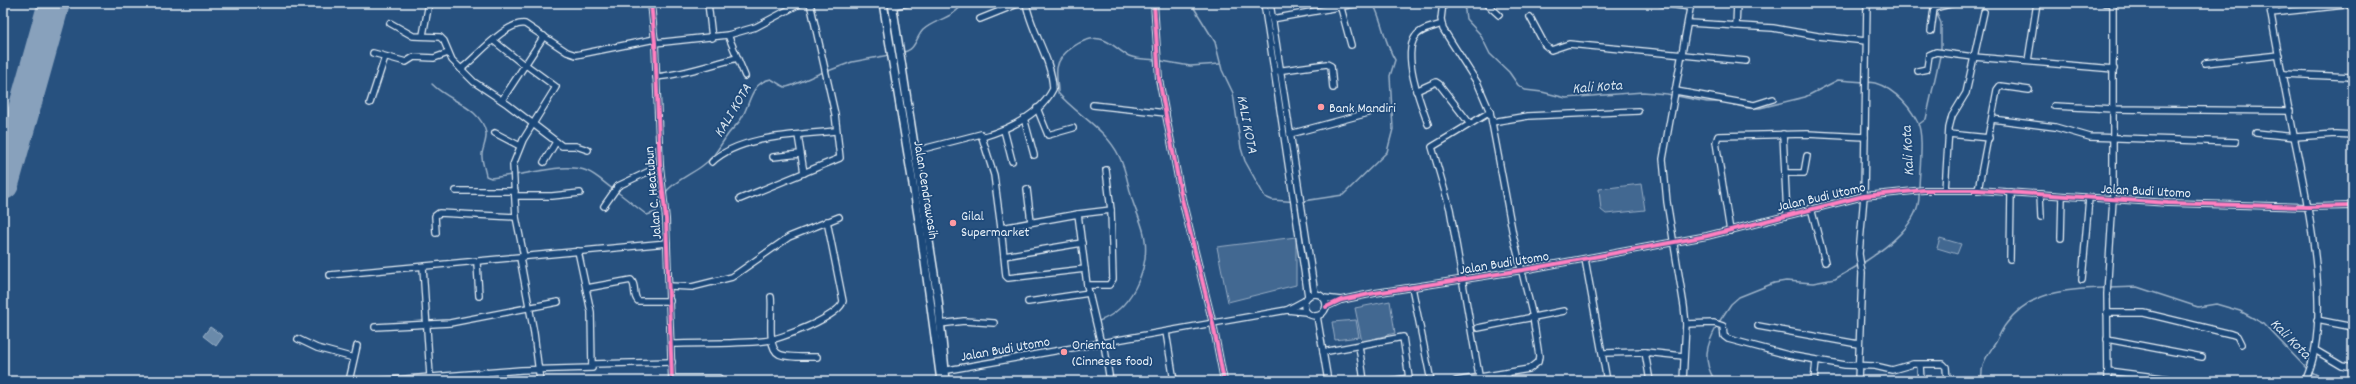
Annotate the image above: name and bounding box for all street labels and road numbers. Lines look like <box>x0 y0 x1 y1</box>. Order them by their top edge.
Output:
street label: Jalan Cendrawasih <box>907 140 943 241</box>
street label: Jalan C. Heatubun <box>640 145 668 240</box>
street label: Jalan Budi Utomo <box>1775 178 1868 218</box>
street label: Jalan Budi Utomo <box>2100 180 2191 204</box>
street label: Jalan Budi Utomo <box>1458 247 1550 281</box>
street label: Jalan Budi Utomo <box>959 332 1052 368</box>

